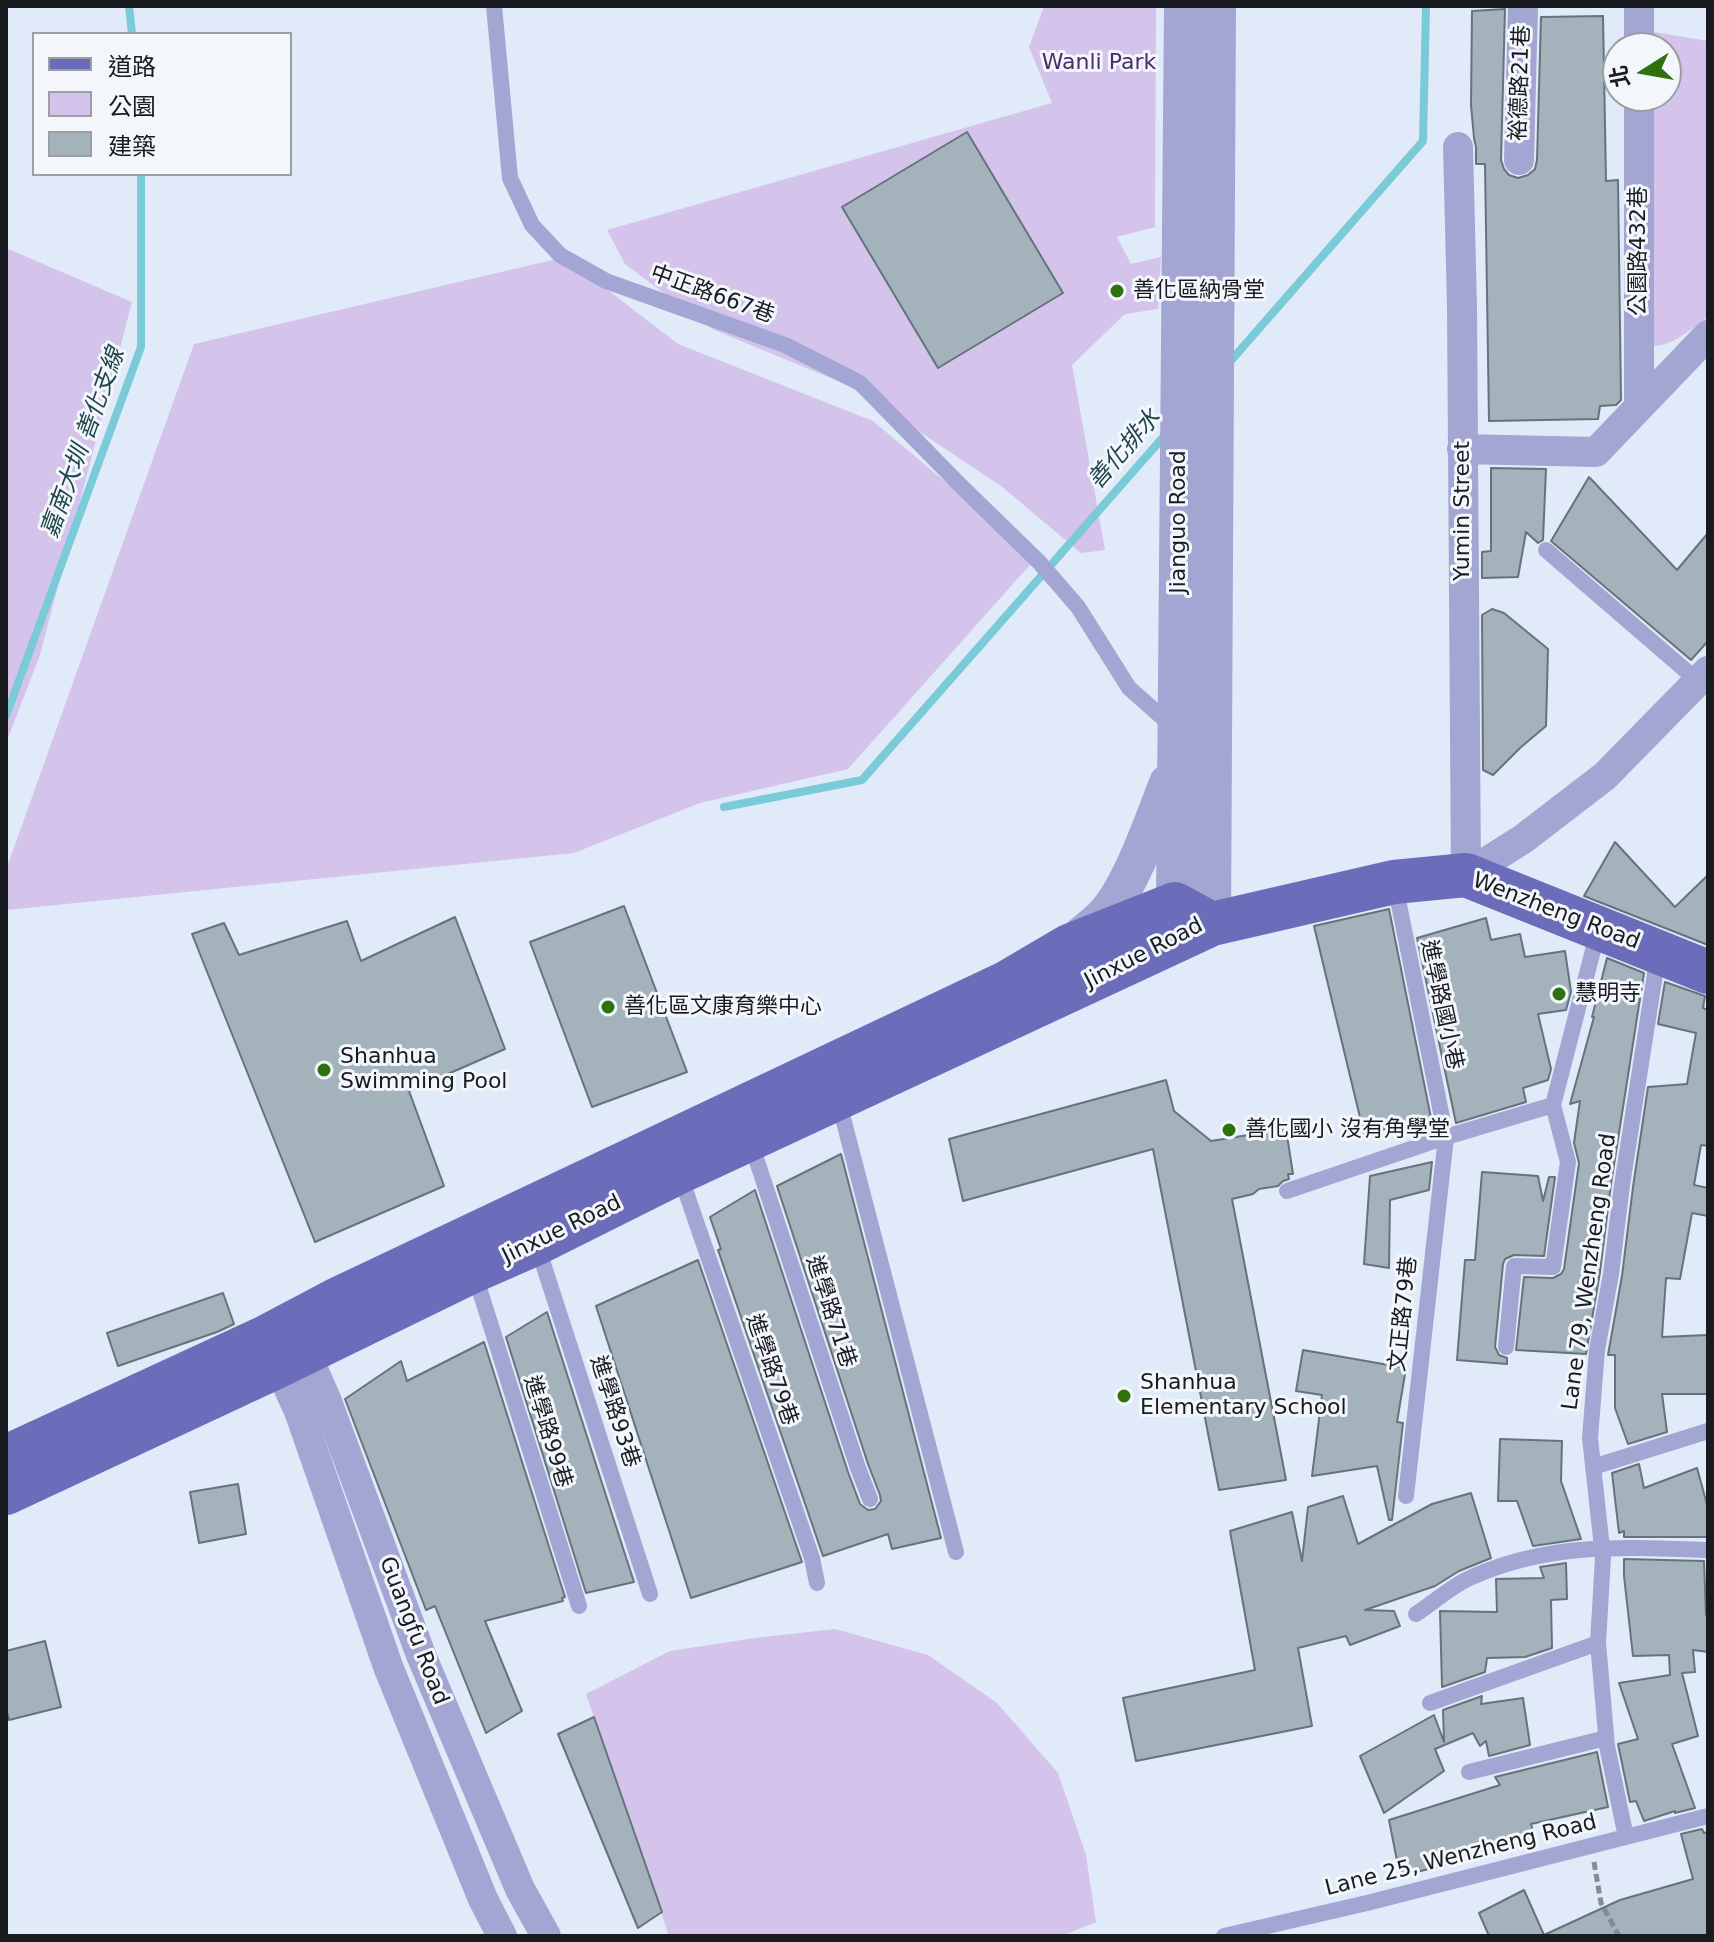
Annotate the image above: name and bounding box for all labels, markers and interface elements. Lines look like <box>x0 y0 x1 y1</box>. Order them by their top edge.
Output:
street label: 裕德路21巷 <box>1506 25 1536 141</box>
legend <box>32 32 292 176</box>
north arrow <box>1602 32 1682 112</box>
park label: Wanli Park <box>1042 50 1156 76</box>
text: 道路 <box>108 53 156 81</box>
text: 北 <box>1606 63 1634 89</box>
text: 公園 <box>108 93 156 121</box>
text: 建築 <box>108 133 156 161</box>
street label: 公園路432巷 <box>1626 186 1652 316</box>
street label: 中正路667巷 <box>646 260 778 330</box>
place label: 善化區納骨堂 <box>1133 278 1265 304</box>
marker: 善化區納骨堂 <box>1108 282 1126 300</box>
water label: 嘉南大圳 善化支線 <box>36 344 132 542</box>
water label: 善化排水 <box>1083 404 1167 496</box>
street label: Yumin Street <box>1450 441 1476 581</box>
street label: Jianguo Road <box>1166 450 1192 594</box>
street label: Wenzheng Road <box>1469 868 1643 956</box>
street label: Jinxue Road <box>1080 913 1208 995</box>
street label: 進學路國小巷 <box>1414 938 1468 1072</box>
place label: 慧明寺 <box>1575 981 1641 1007</box>
marker: 慧明寺 <box>1550 985 1568 1003</box>
place label: 善化區文康育樂中心 <box>624 994 822 1020</box>
marker: 善化區文康育樂中心 <box>599 998 617 1016</box>
place label: Shanhua Swimming Pool <box>340 1044 507 1096</box>
marker: Shanhua Swimming Pool <box>315 1061 333 1079</box>
place label: 善化國小 沒有角學堂 <box>1245 1117 1450 1143</box>
marker: 善化國小 沒有角學堂 <box>1220 1121 1238 1139</box>
street label: Lane 79, Wenzheng Road <box>1557 1132 1623 1412</box>
street label: Jinxue Road <box>498 1190 626 1270</box>
street label: 進學路71巷 <box>800 1253 860 1371</box>
street label: 文正路79巷 <box>1385 1255 1423 1373</box>
street label: 進學路79巷 <box>740 1311 802 1429</box>
street label: 進學路93巷 <box>584 1353 644 1471</box>
place label: Shanhua Elementary School <box>1140 1370 1347 1422</box>
street label: 進學路99巷 <box>517 1373 577 1491</box>
marker: Shanhua Elementary School <box>1115 1387 1133 1405</box>
street label: Guangfu Road <box>373 1553 453 1709</box>
street label: Lane 25, Wenzheng Road <box>1322 1809 1600 1903</box>

